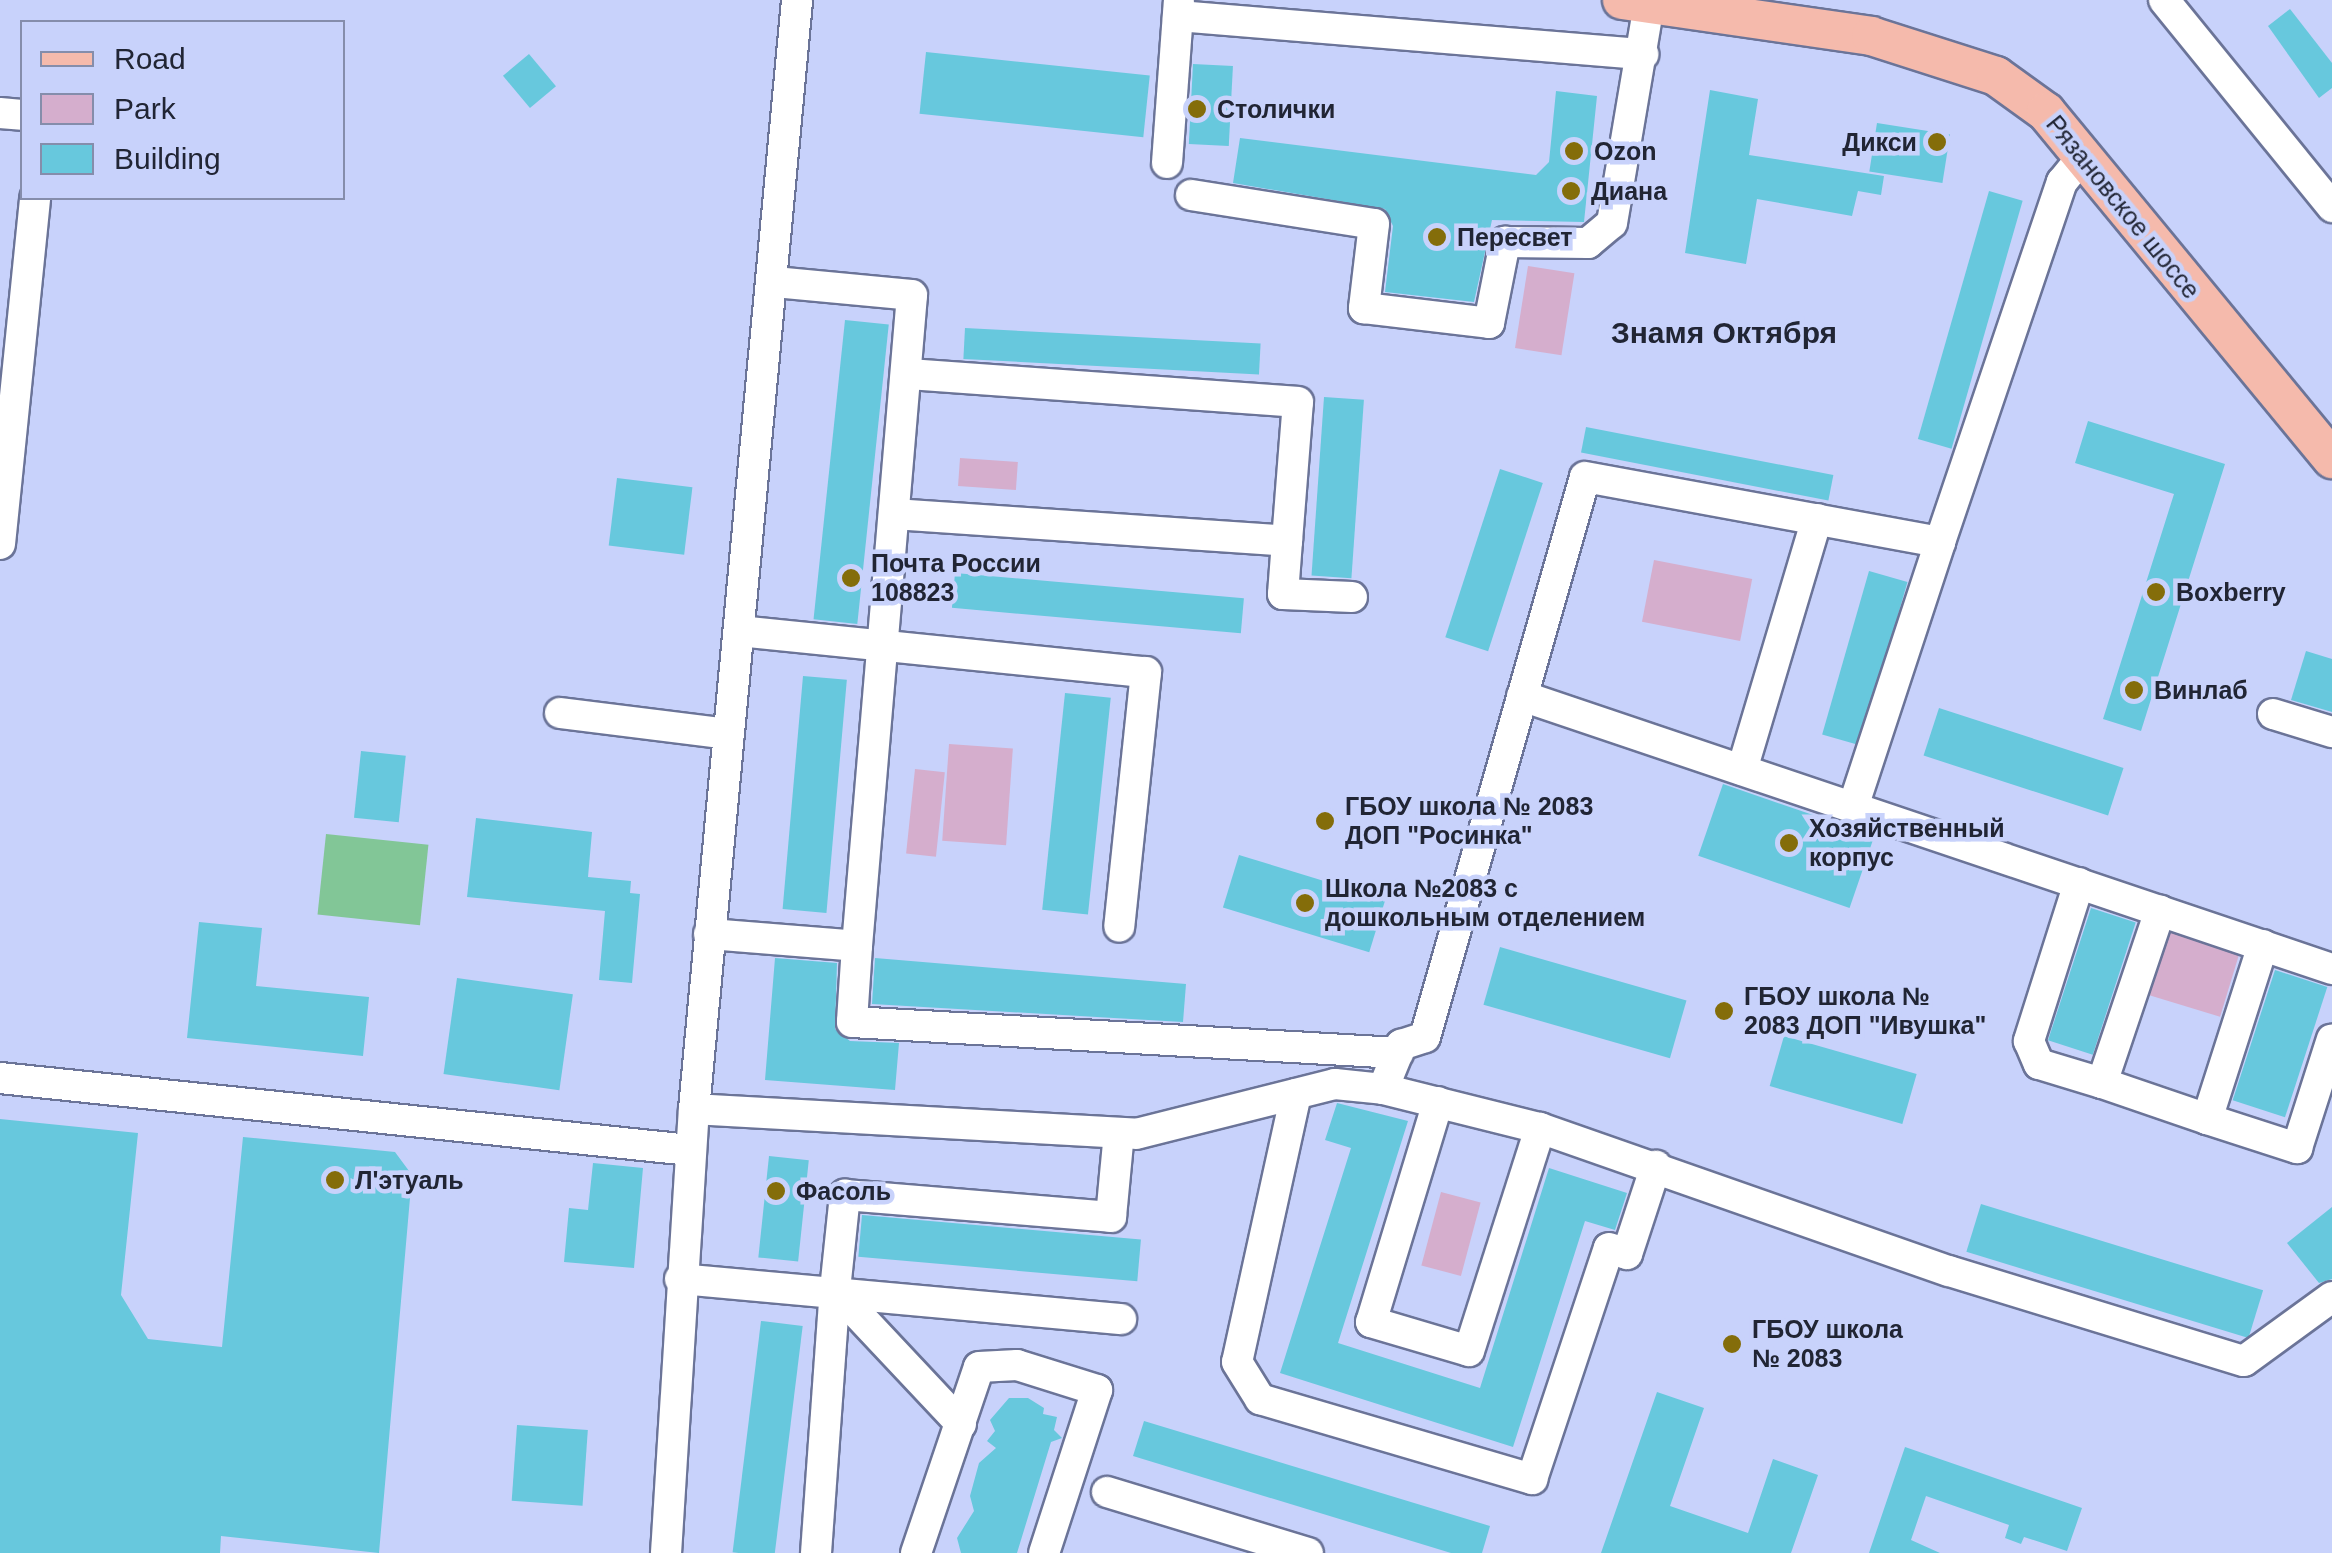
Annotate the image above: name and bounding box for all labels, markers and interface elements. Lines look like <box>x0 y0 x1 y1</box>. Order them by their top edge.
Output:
legend <box>20 20 345 200</box>
text: Road <box>114 42 186 75</box>
text: Park <box>114 92 176 125</box>
place label: Столички <box>1217 94 1335 124</box>
marker: Столички <box>1186 98 1208 120</box>
street label: Рязановское шоссе <box>2040 109 2206 305</box>
place label: Дикси <box>1842 127 1917 157</box>
marker: Дикси <box>1926 131 1948 153</box>
place label: Ozon <box>1594 136 1656 166</box>
marker: Ozon <box>1563 140 1585 162</box>
text: Building <box>114 142 221 175</box>
place label: Диана <box>1591 176 1667 206</box>
marker: Диана <box>1560 180 1582 202</box>
place label: Пересвет <box>1457 222 1572 252</box>
marker: Пересвет <box>1426 226 1448 248</box>
district label: Знамя Октября <box>1611 315 1837 351</box>
place label: Почта России 108823 <box>871 549 1041 608</box>
marker: Почта России 108823 <box>840 567 862 589</box>
place label: Boxberry <box>2176 577 2286 607</box>
marker: Boxberry <box>2145 581 2167 603</box>
place label: Винлаб <box>2154 675 2248 705</box>
marker: Винлаб <box>2123 679 2145 701</box>
place label: ГБОУ школа № 2083 ДОП "Росинка" <box>1345 792 1593 851</box>
marker: ГБОУ школа № 2083 ДОП "Росинка" <box>1314 810 1336 832</box>
place label: Хозяйственный корпус <box>1809 814 2005 873</box>
marker: Хозяйственный корпус <box>1778 832 1800 854</box>
place label: Школа №2083 с дошкольным отделением <box>1325 874 1645 933</box>
marker: Школа №2083 с дошкольным отделением <box>1294 892 1316 914</box>
place label: ГБОУ школа № 2083 ДОП "Ивушка" <box>1744 982 1986 1041</box>
marker: ГБОУ школа № 2083 ДОП "Ивушка" <box>1713 1000 1735 1022</box>
place label: Л'этуаль <box>355 1165 464 1195</box>
marker: Л'этуаль <box>324 1169 346 1191</box>
place label: Фасоль <box>796 1176 891 1206</box>
marker: Фасоль <box>765 1180 787 1202</box>
place label: ГБОУ школа № 2083 <box>1752 1315 1903 1374</box>
marker: ГБОУ школа № 2083 <box>1721 1333 1743 1355</box>

